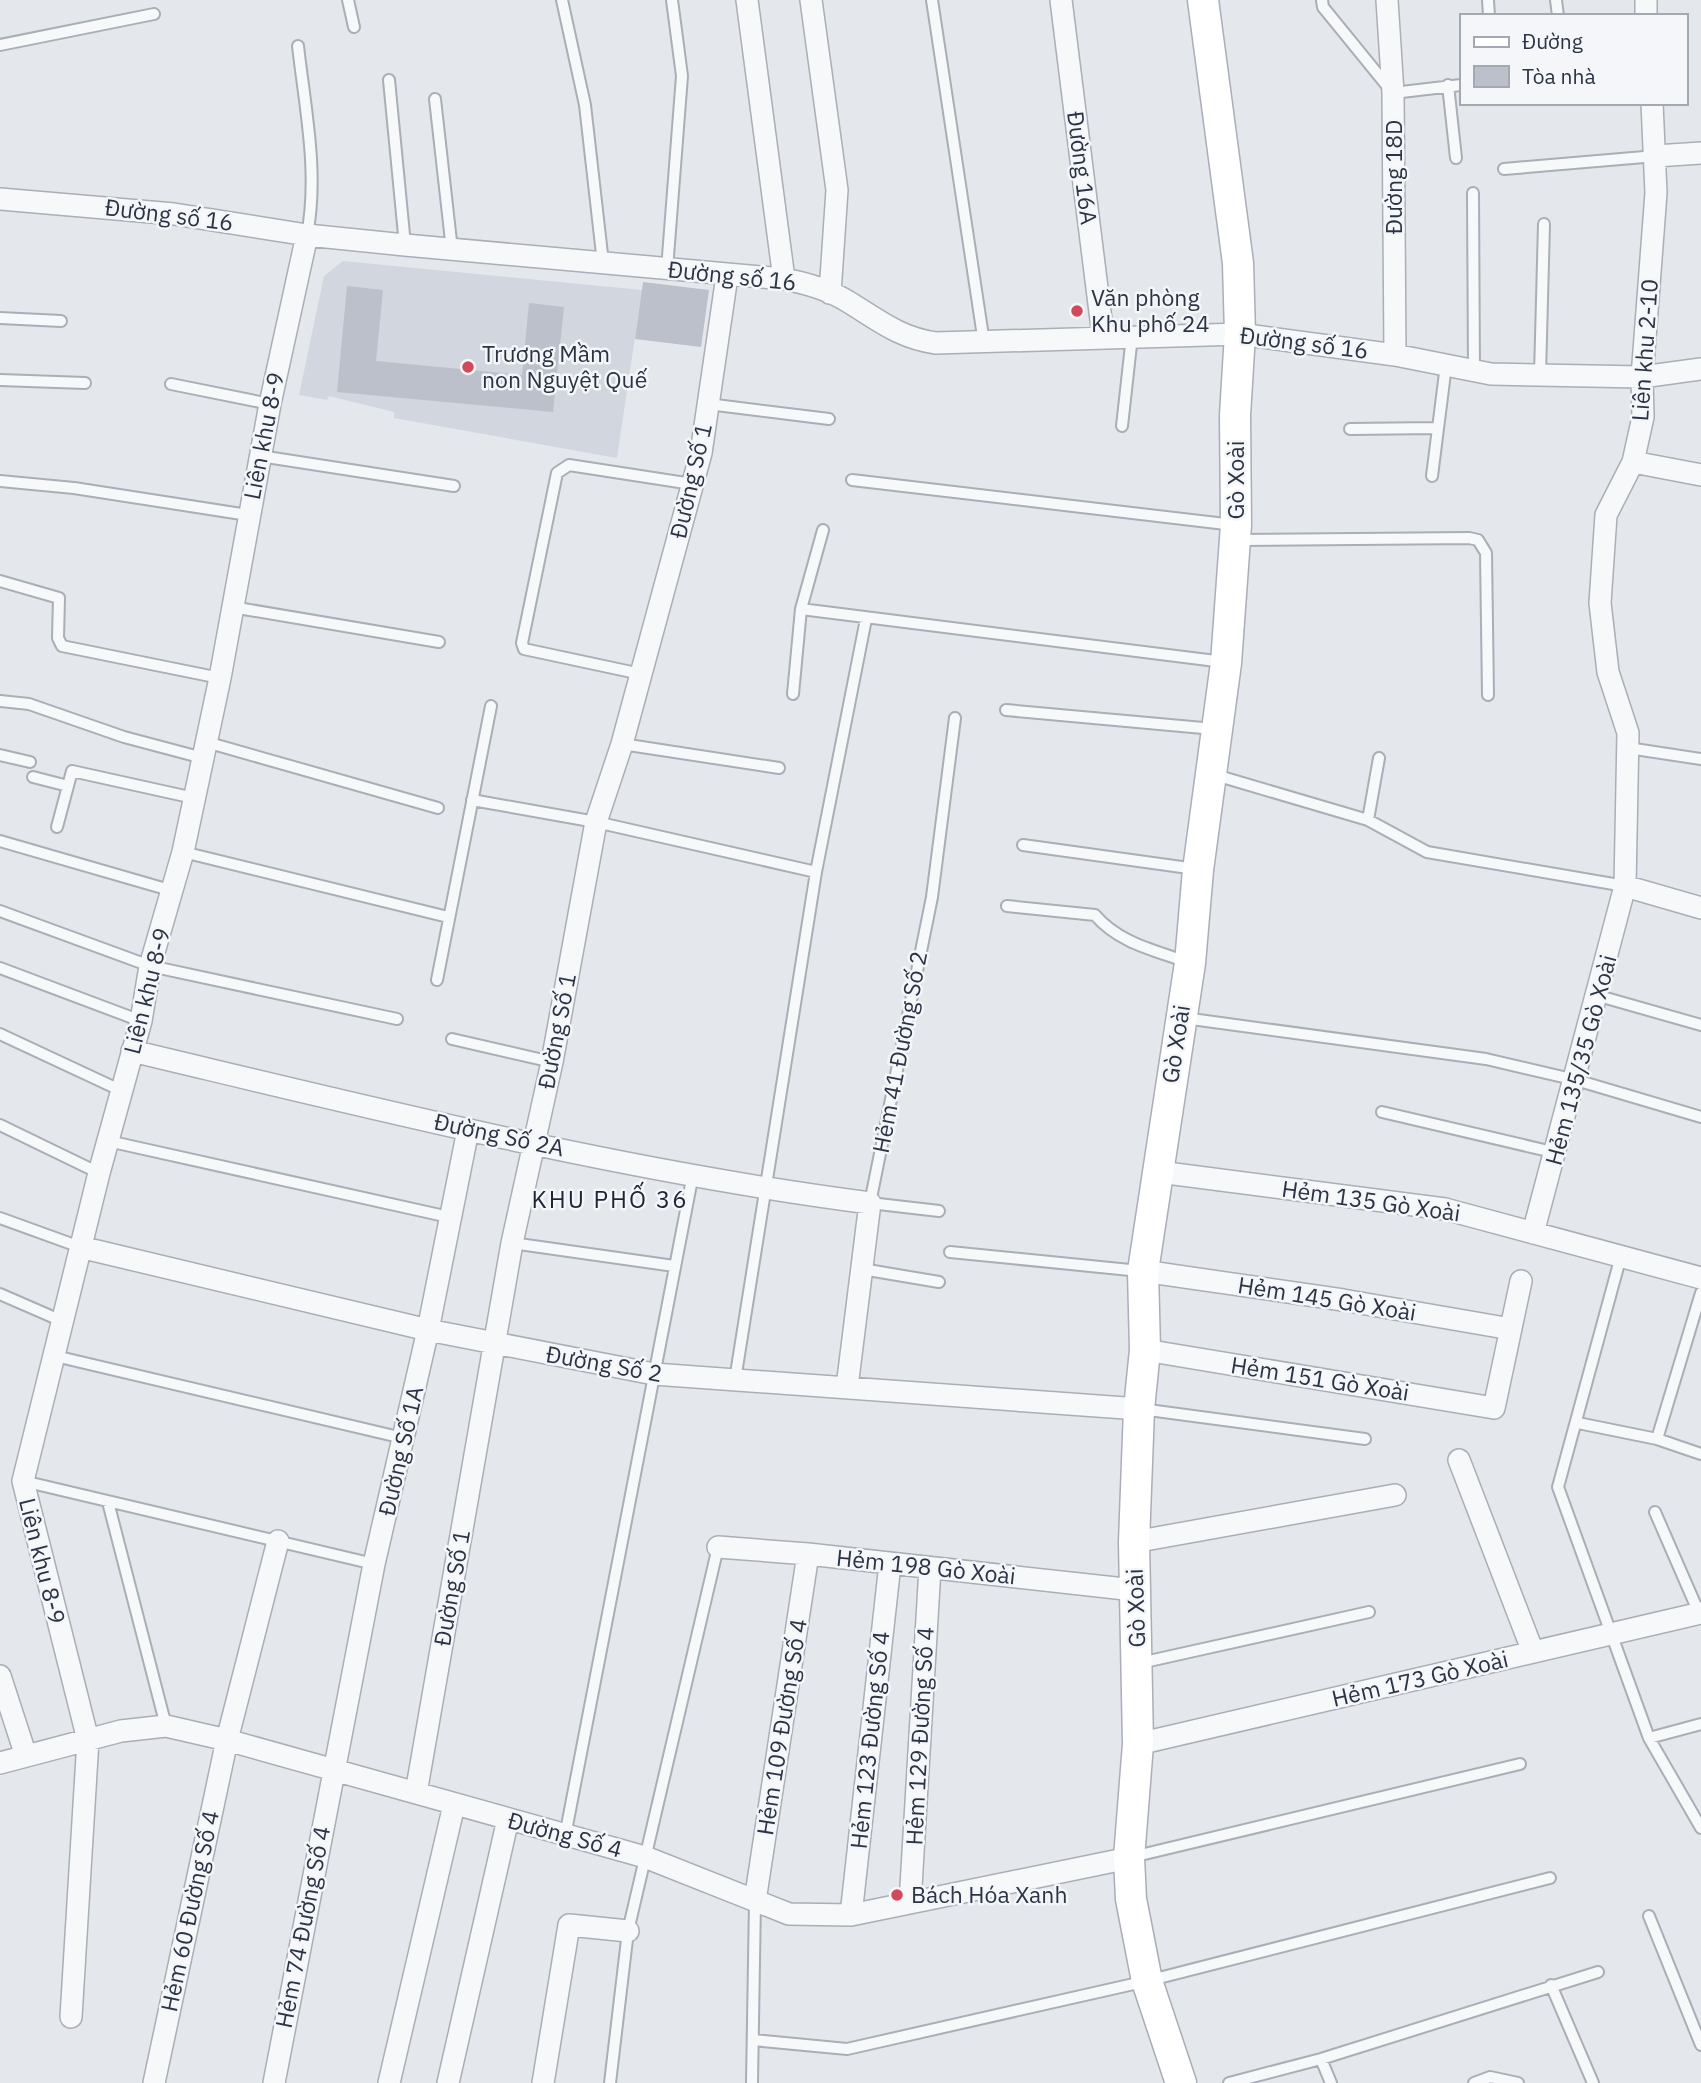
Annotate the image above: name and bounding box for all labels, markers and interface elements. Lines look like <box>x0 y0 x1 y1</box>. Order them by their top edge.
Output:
legend <box>1460 14 1687 105</box>
text: Đường <box>1522 27 1583 55</box>
text: Tòa nhà <box>1522 62 1596 90</box>
street label: Đường 16A <box>1061 109 1105 227</box>
street label: Đường 18D <box>1378 119 1408 235</box>
street label: Đường số 16 <box>103 191 235 237</box>
street label: Đường số 16 <box>666 253 798 297</box>
street label: Liên khu 2-10 <box>1624 278 1664 422</box>
place label: Văn phòng Khu phố 24 <box>1091 282 1209 338</box>
marker: Văn phòng Khu phố 24 <box>1069 303 1085 319</box>
street label: Đường số 16 <box>1238 319 1370 365</box>
place label: Trương Mầm non Nguyệt Quế <box>482 338 648 394</box>
marker: Trương Mầm non Nguyệt Quế <box>460 359 476 375</box>
street label: Liên khu 8-9 <box>236 370 290 502</box>
street label: Đường Số 1 <box>662 420 718 541</box>
street label: Gò Xoài <box>1220 441 1250 519</box>
street label: Liên khu 8-9 <box>116 925 176 1057</box>
street label: Hẻm 41 Đường Số 2 <box>865 948 933 1155</box>
street label: Hẻm 135/35 Gò Xoài <box>1538 951 1623 1168</box>
street label: Đường Số 1 <box>530 970 582 1091</box>
street label: Gò Xoài <box>1154 1002 1196 1085</box>
street label: Đường Số 2A <box>431 1106 567 1163</box>
street label: Hẻm 135 Gò Xoài <box>1280 1173 1462 1227</box>
district label: KHU PHỐ 36 <box>531 1181 689 1215</box>
street label: Hẻm 145 Gò Xoài <box>1236 1269 1418 1327</box>
street label: Đường Số 2 <box>544 1338 665 1388</box>
street label: Hẻm 151 Gò Xoài <box>1229 1349 1411 1407</box>
street label: Đường Số 1A <box>371 1383 430 1519</box>
street label: Liên khu 8-9 <box>13 1495 73 1627</box>
street label: Đường Số 1 <box>426 1527 476 1648</box>
street label: Hẻm 198 Gò Xoài <box>835 1542 1017 1590</box>
street label: Gò Xoài <box>1119 1568 1151 1648</box>
street label: Hẻm 109 Đường Số 4 <box>749 1616 813 1837</box>
street label: Hẻm 129 Đường Số 4 <box>898 1626 940 1846</box>
street label: Hẻm 123 Đường Số 4 <box>843 1630 895 1850</box>
street label: Hẻm 173 Gò Xoài <box>1329 1643 1511 1713</box>
street label: Đường Số 4 <box>505 1804 626 1864</box>
street label: Hẻm 60 Đường Số 4 <box>153 1807 225 2014</box>
street label: Hẻm 74 Đường Số 4 <box>268 1823 336 2030</box>
place label: Bách Hóa Xanh <box>911 1879 1068 1909</box>
marker: Bách Hóa Xanh <box>889 1887 905 1903</box>

